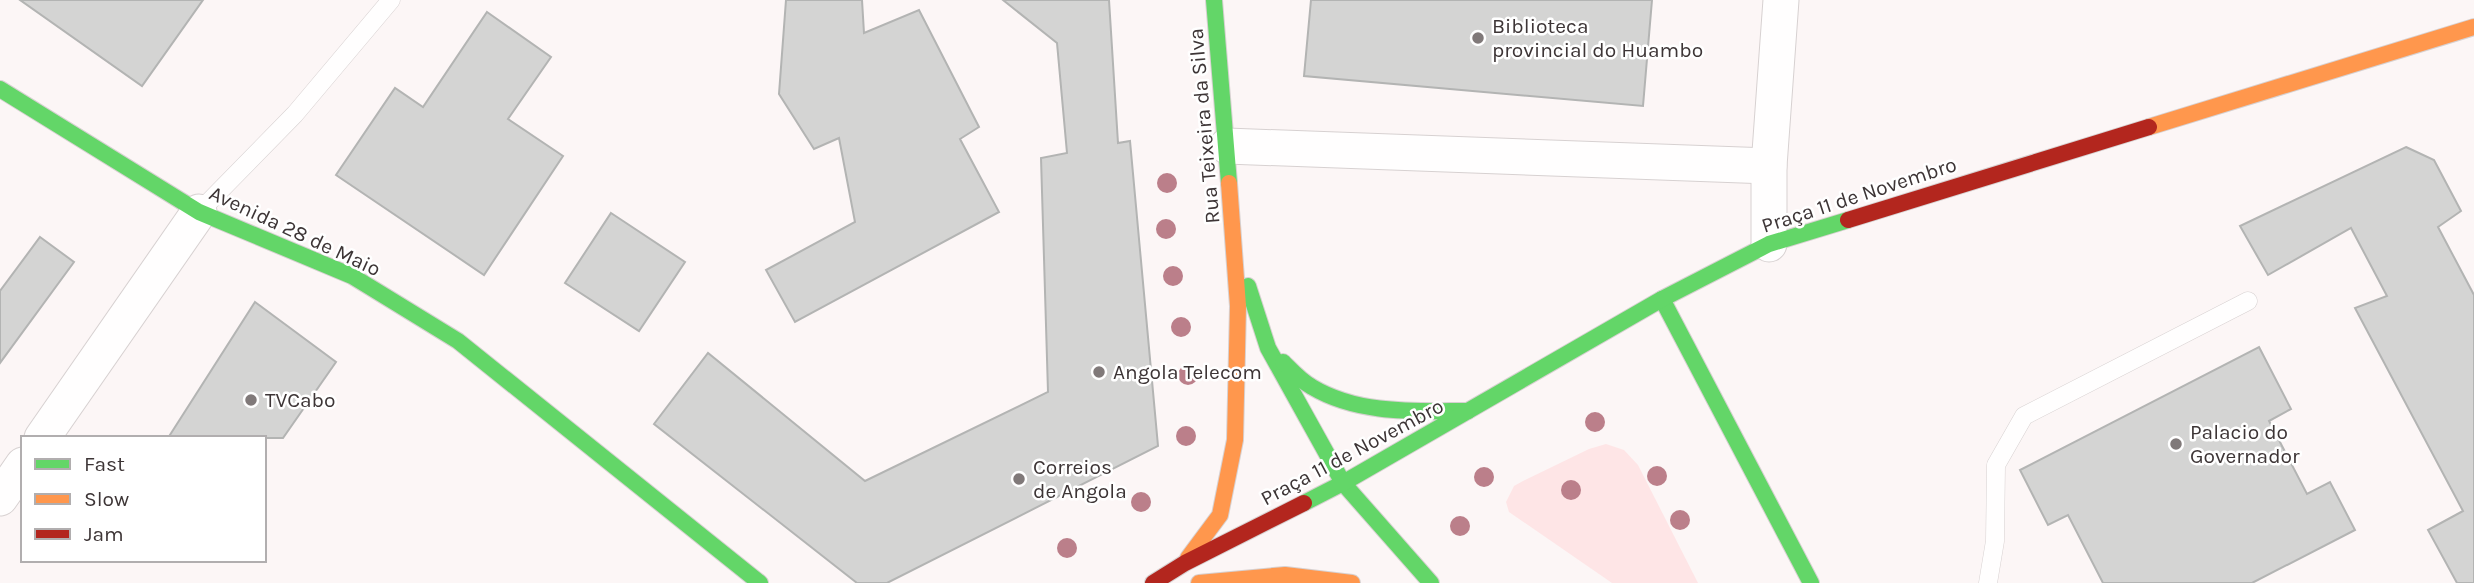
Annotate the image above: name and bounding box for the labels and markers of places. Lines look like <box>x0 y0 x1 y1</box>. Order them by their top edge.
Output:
place label: Biblioteca provincial do Huambo <box>1492 14 1703 62</box>
marker: Biblioteca provincial do Huambo <box>1470 30 1486 46</box>
place label: Angola Telecom <box>1113 360 1262 384</box>
marker: Angola Telecom <box>1091 364 1107 380</box>
place label: TVCabo <box>265 388 336 412</box>
marker: TVCabo <box>243 392 259 408</box>
place label: Palacio do Governador <box>2190 420 2300 468</box>
marker: Palacio do Governador <box>2168 436 2184 452</box>
place label: Correios de Angola <box>1033 455 1127 503</box>
marker: Correios de Angola <box>1011 471 1027 487</box>

